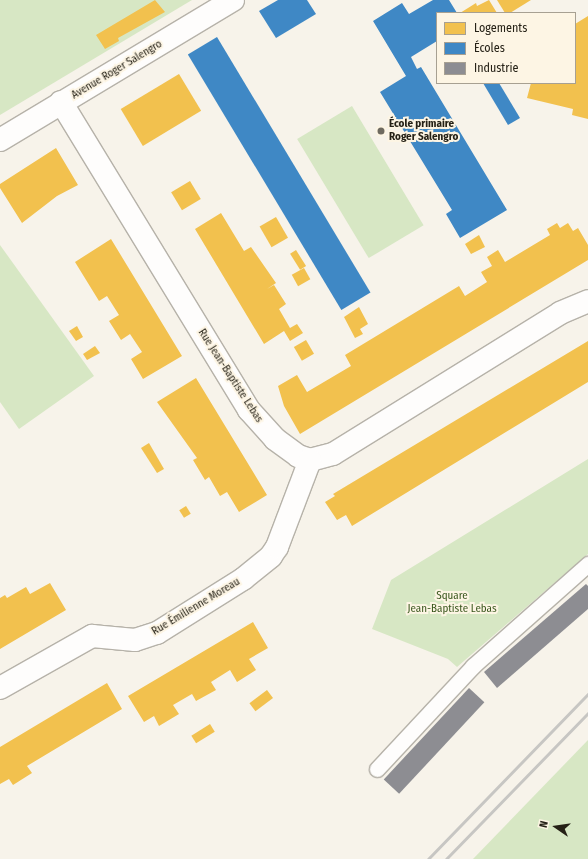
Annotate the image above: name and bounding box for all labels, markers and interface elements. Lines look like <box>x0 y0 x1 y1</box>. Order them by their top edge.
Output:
legend <box>436 12 576 84</box>
text: Logements <box>474 21 527 35</box>
street label: Avenue Roger Salengro <box>69 38 165 102</box>
text: Écoles <box>474 41 505 55</box>
text: Industrie <box>474 61 518 75</box>
place label: École primaire Roger Salengro <box>389 118 458 144</box>
marker: École primaire Roger Salengro <box>376 126 386 136</box>
street label: Rue Jean-Baptiste Lebas <box>195 327 265 425</box>
street label: Rue Émilienne Moreau <box>150 575 242 639</box>
park label: Square Jean-Baptiste Lebas <box>407 590 497 616</box>
north arrow <box>536 807 576 847</box>
text: N <box>537 820 551 829</box>

